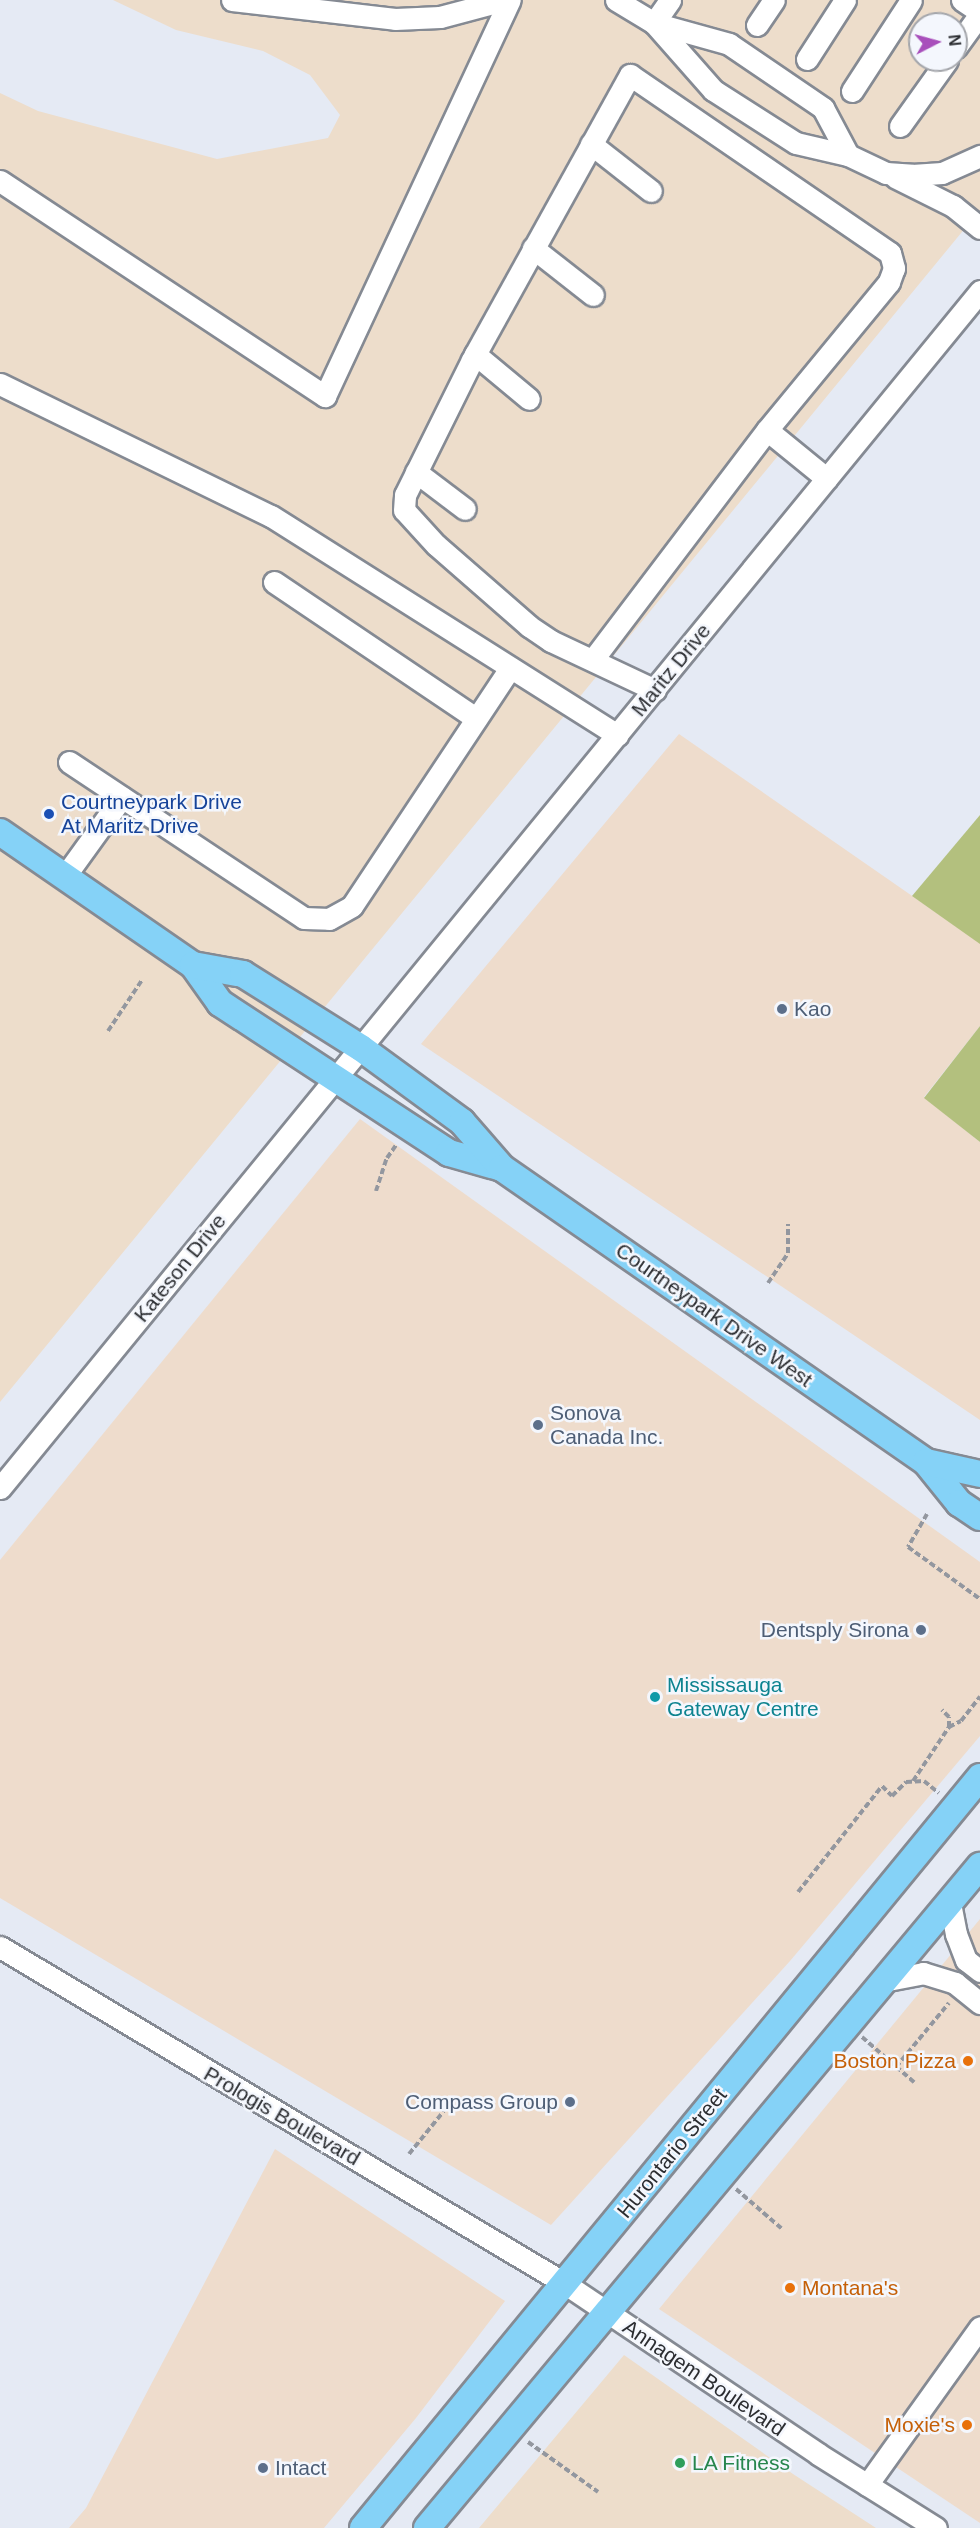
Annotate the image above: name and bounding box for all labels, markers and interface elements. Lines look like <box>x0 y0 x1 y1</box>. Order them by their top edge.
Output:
north arrow <box>908 12 968 72</box>
text: N <box>945 34 963 47</box>
street label: Maritz Drive <box>626 619 716 721</box>
place label: Courtneypark Drive At Maritz Drive <box>61 789 242 839</box>
marker: Courtneypark Drive At Maritz Drive <box>42 807 56 821</box>
place label: Kao <box>794 996 831 1022</box>
marker: Kao <box>775 1002 789 1016</box>
street label: Kateson Drive <box>129 1209 231 1327</box>
street label: Courtneypark Drive West <box>611 1238 817 1392</box>
place label: Sonova Canada Inc. <box>550 1400 663 1450</box>
marker: Sonova Canada Inc. <box>531 1418 545 1432</box>
place label: Dentsply Sirona <box>761 1617 909 1643</box>
marker: Dentsply Sirona <box>914 1623 928 1637</box>
place label: Mississauga Gateway Centre <box>667 1672 819 1722</box>
marker: Mississauga Gateway Centre <box>648 1690 662 1704</box>
place label: Boston Pizza <box>833 2048 956 2074</box>
marker: Boston Pizza <box>961 2054 975 2068</box>
street label: Prologis Boulevard <box>199 2061 365 2171</box>
street label: Hurontario Street <box>612 2083 732 2223</box>
place label: Compass Group <box>405 2089 558 2115</box>
marker: Compass Group <box>563 2095 577 2109</box>
place label: Montana's <box>802 2275 898 2301</box>
marker: Montana's <box>783 2281 797 2295</box>
street label: Annagem Boulevard <box>618 2314 790 2442</box>
place label: Moxie's <box>884 2412 955 2438</box>
marker: Moxie's <box>960 2418 974 2432</box>
place label: LA Fitness <box>692 2450 791 2476</box>
place label: Intact <box>275 2455 326 2481</box>
marker: LA Fitness <box>673 2456 687 2470</box>
marker: Intact <box>256 2461 270 2475</box>

